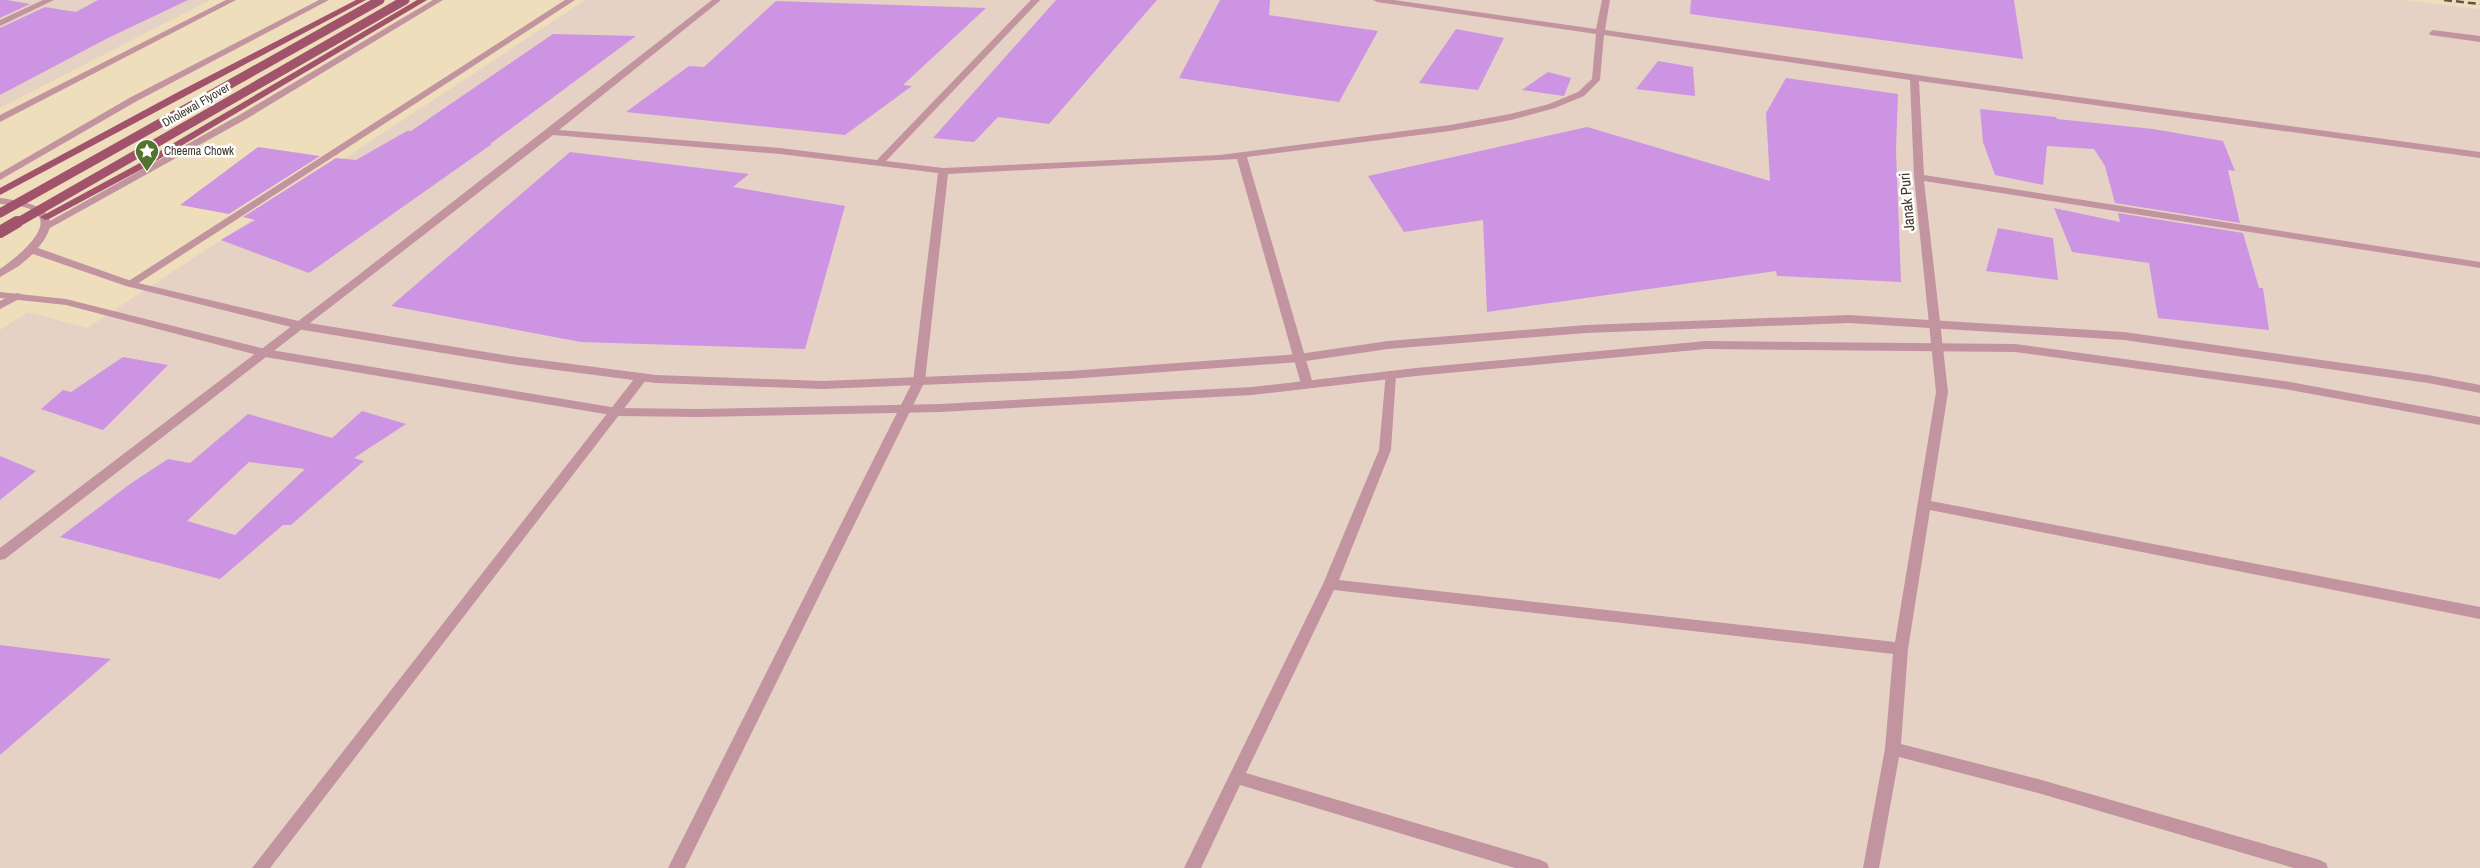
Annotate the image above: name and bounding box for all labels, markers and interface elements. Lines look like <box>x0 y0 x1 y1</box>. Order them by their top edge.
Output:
street label: Dholewal Flyover <box>159 79 233 131</box>
place icon: Cheema Chowk <box>134 138 160 172</box>
place label: Cheema Chowk <box>164 143 234 159</box>
street label: Janak Puri <box>1893 172 1920 232</box>

